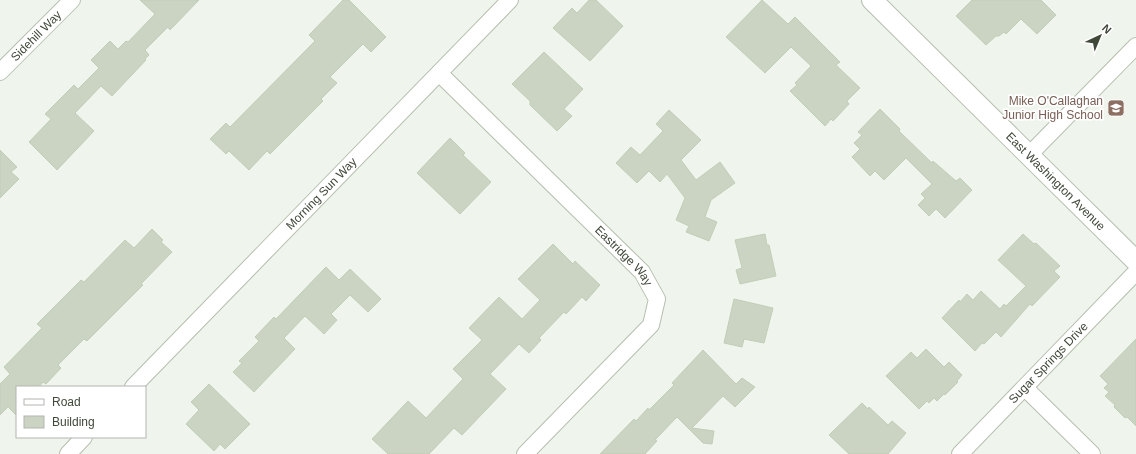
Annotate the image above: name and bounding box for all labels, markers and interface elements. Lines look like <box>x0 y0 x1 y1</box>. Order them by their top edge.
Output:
street label: Sidehill Way <box>8 8 64 64</box>
north arrow <box>1080 16 1120 56</box>
text: N <box>1100 22 1114 36</box>
place label: Mike O'Callaghan Junior High School <box>1002 94 1103 122</box>
school or university icon: Mike O'Callaghan Junior High School <box>1106 98 1126 118</box>
street label: East Washington Avenue <box>1003 129 1108 234</box>
street label: Morning Sun Way <box>283 155 360 233</box>
street label: Eastridge Way <box>592 223 655 288</box>
street label: Sugar Springs Drive <box>1006 319 1091 406</box>
legend <box>16 386 146 438</box>
text: Road <box>52 395 81 409</box>
text: Building <box>52 415 95 429</box>

